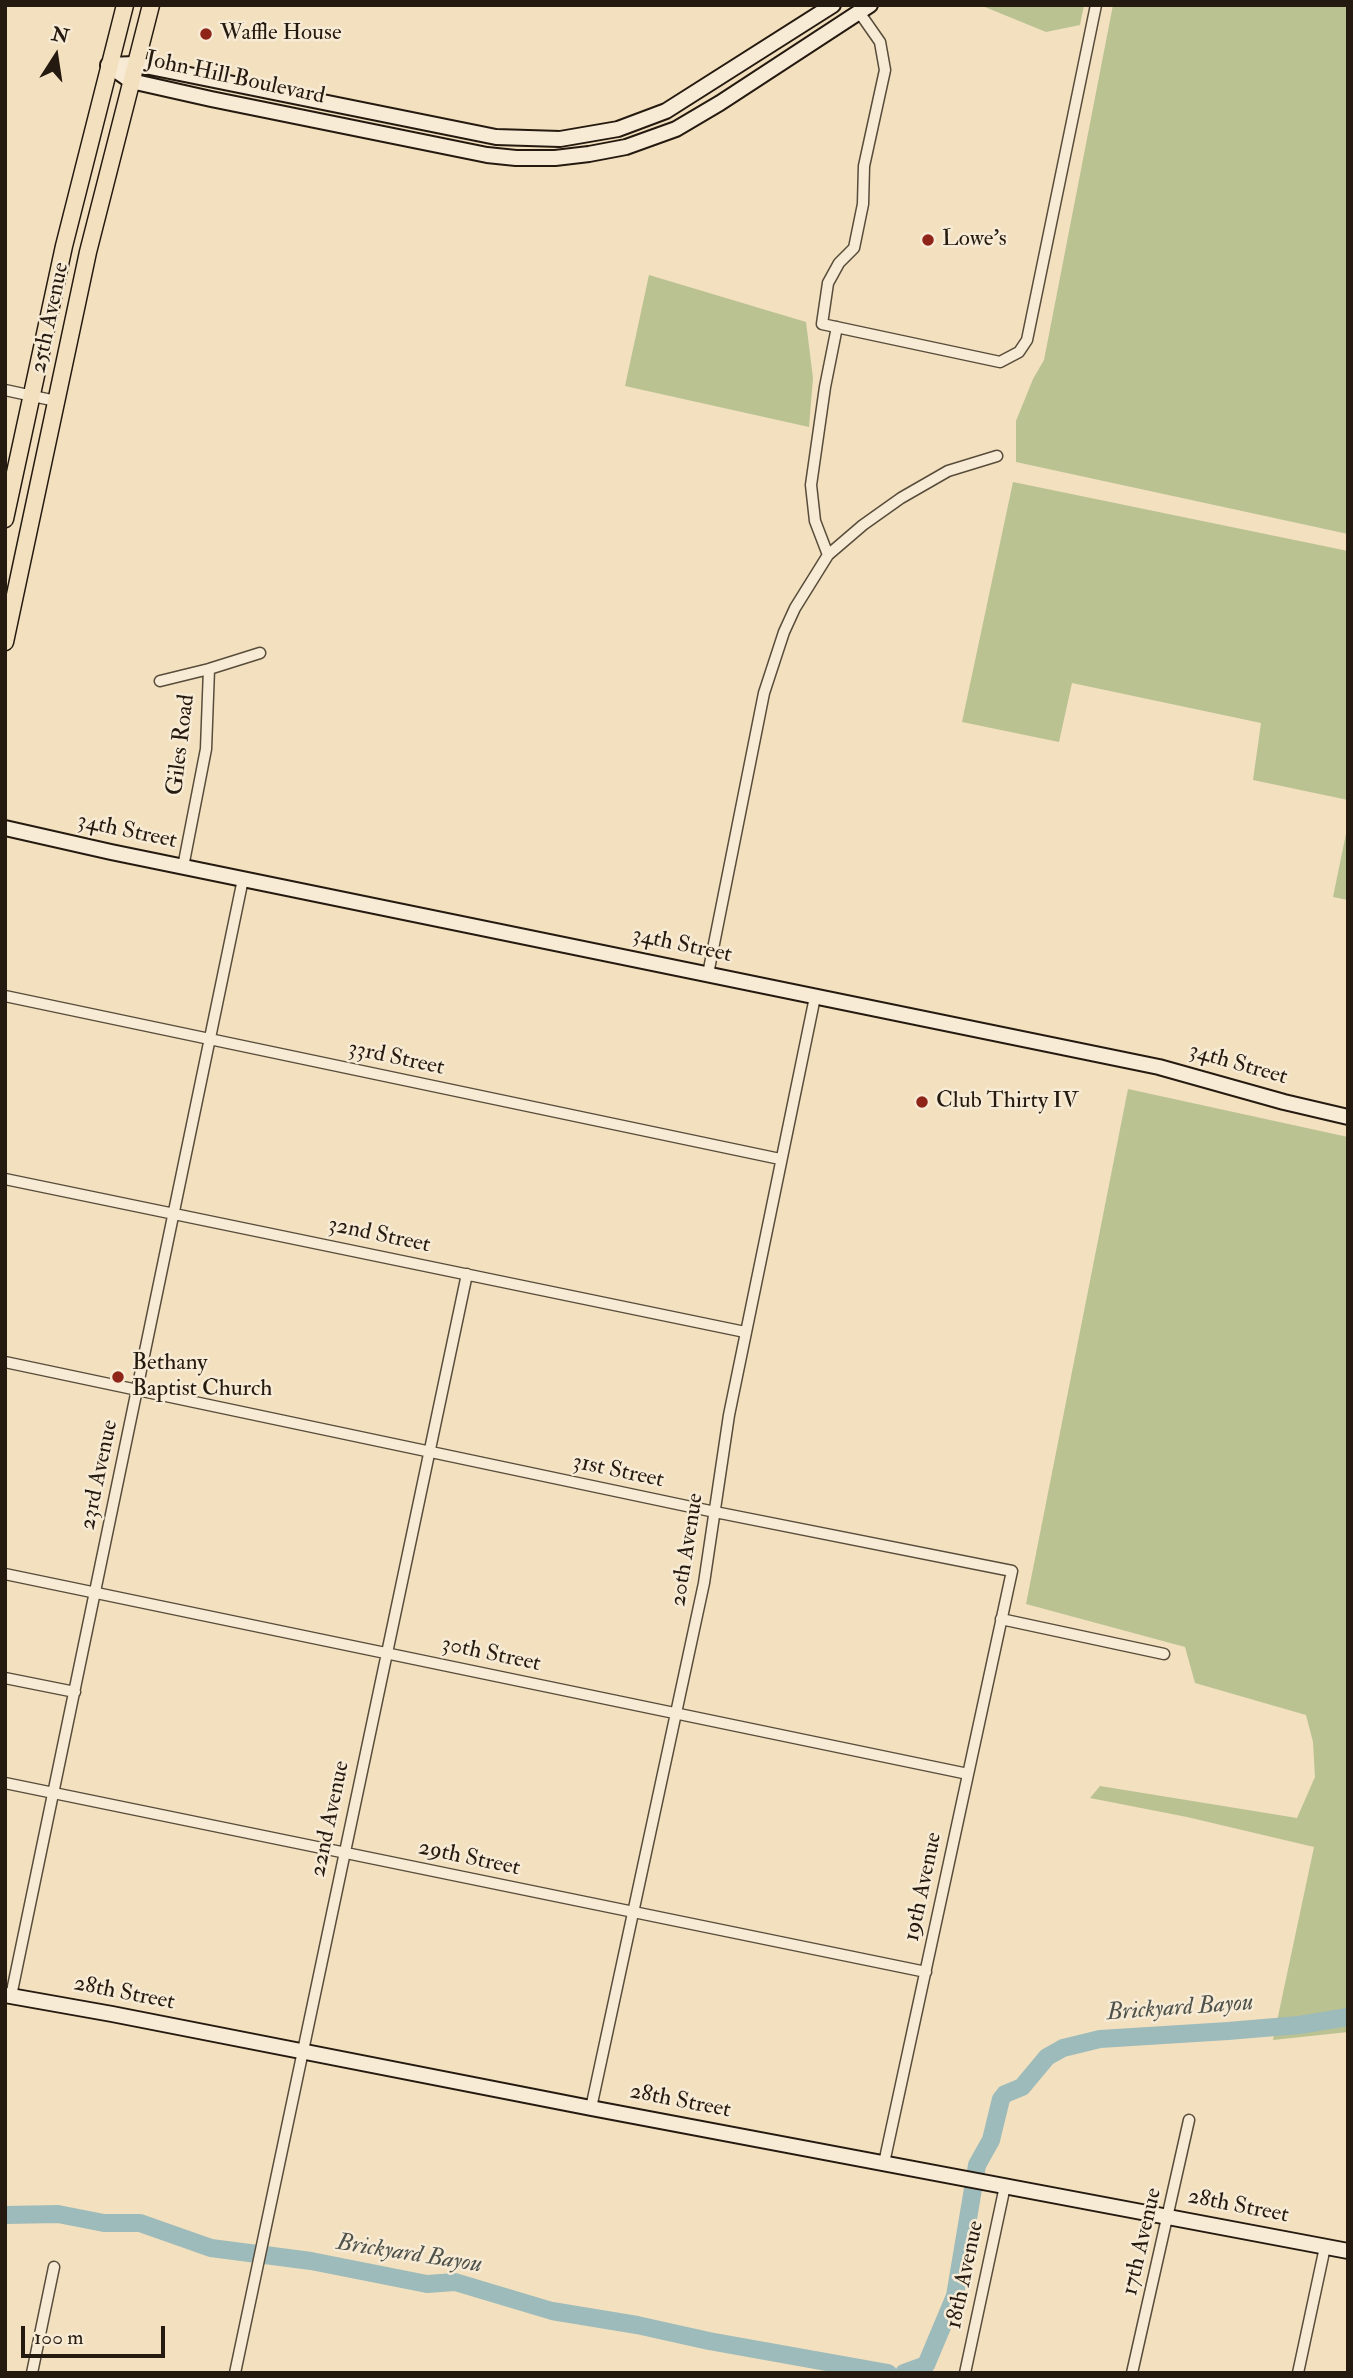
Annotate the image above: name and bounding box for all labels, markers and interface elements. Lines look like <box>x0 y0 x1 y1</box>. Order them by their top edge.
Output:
place label: Waffle House <box>220 20 342 48</box>
north arrow <box>21 21 91 91</box>
text: N <box>50 22 71 49</box>
marker: Waffle House <box>198 26 214 42</box>
street label: John Hill Boulevard <box>143 47 327 111</box>
place label: Lowe's <box>942 226 1007 254</box>
marker: Lowe's <box>920 232 936 248</box>
street label: 25th Avenue <box>26 260 76 376</box>
street label: Giles Road <box>162 693 202 797</box>
street label: 34th Street <box>75 808 179 856</box>
street label: 34th Street <box>630 922 734 970</box>
street label: 33rd Street <box>345 1035 447 1083</box>
street label: 34th Street <box>1186 1038 1290 1092</box>
place label: Club Thirty IV <box>936 1088 1078 1116</box>
marker: Club Thirty IV <box>914 1094 930 1110</box>
street label: 32nd Street <box>325 1212 433 1260</box>
place label: Bethany Baptist Church <box>132 1350 272 1404</box>
marker: Bethany Baptist Church <box>110 1369 126 1385</box>
street label: 23rd Avenue <box>75 1418 125 1532</box>
street label: 31st Street <box>570 1449 666 1495</box>
street label: 20th Avenue <box>665 1491 711 1609</box>
street label: 30th Street <box>439 1631 543 1679</box>
street label: 22nd Avenue <box>305 1758 357 1880</box>
street label: 19th Avenue <box>899 1830 949 1944</box>
street label: 29th Street <box>416 1835 522 1883</box>
street label: 28th Street <box>71 1971 177 2017</box>
water label: Brickyard Bayou <box>1106 1990 1254 2028</box>
street label: 28th Street <box>627 2079 733 2125</box>
street label: 28th Street <box>1185 2184 1291 2230</box>
street label: 17th Avenue <box>1117 2185 1169 2299</box>
street label: 18th Avenue <box>941 2218 991 2332</box>
water label: Brickyard Bayou <box>334 2229 484 2281</box>
scale bar <box>24 2312 168 2356</box>
text: 100 m <box>34 2324 84 2351</box>

